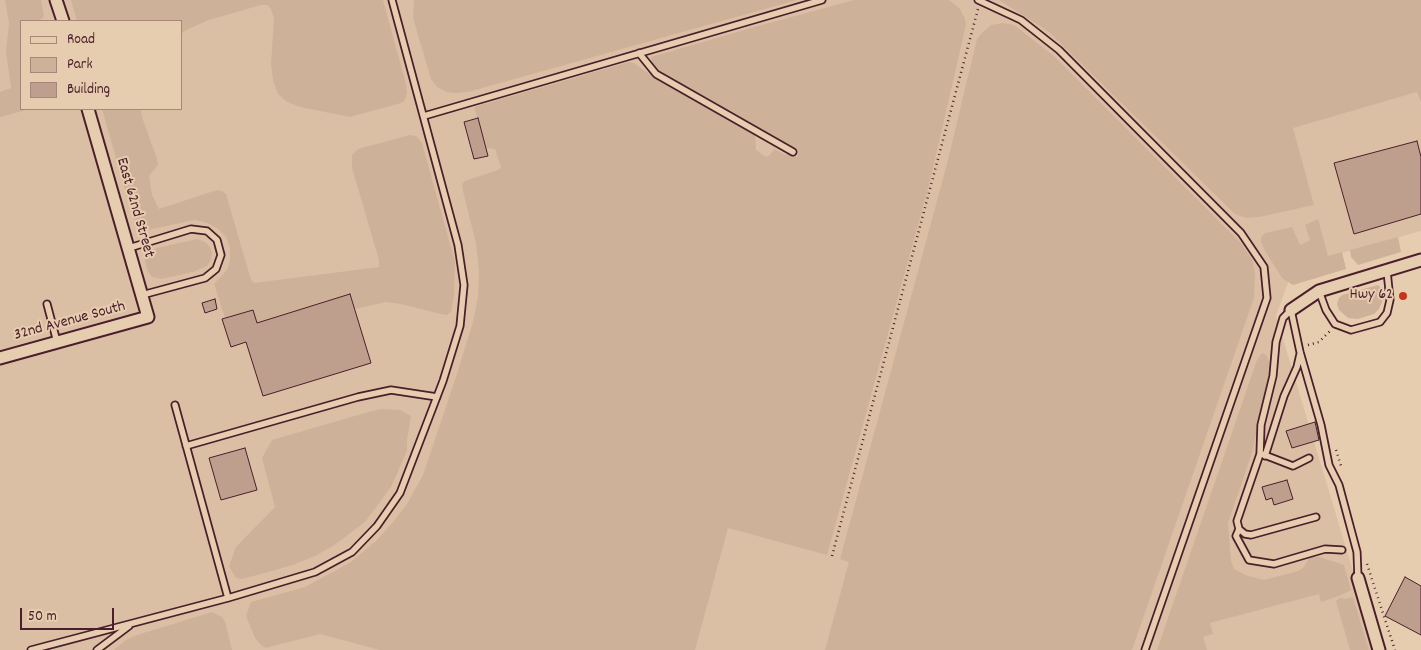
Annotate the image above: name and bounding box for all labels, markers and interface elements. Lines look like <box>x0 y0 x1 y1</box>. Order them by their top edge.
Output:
legend <box>20 20 182 110</box>
text: Road <box>67 29 95 51</box>
text: Park <box>67 54 93 76</box>
text: Building <box>67 79 110 101</box>
street label: East 62nd Street <box>111 156 157 260</box>
place label: Hwy 62 <box>1350 286 1393 306</box>
marker: Hwy 62 <box>1397 290 1409 302</box>
street label: 32nd Avenue South <box>12 298 128 346</box>
scale bar <box>22 598 116 630</box>
text: 50 m <box>28 606 57 628</box>

